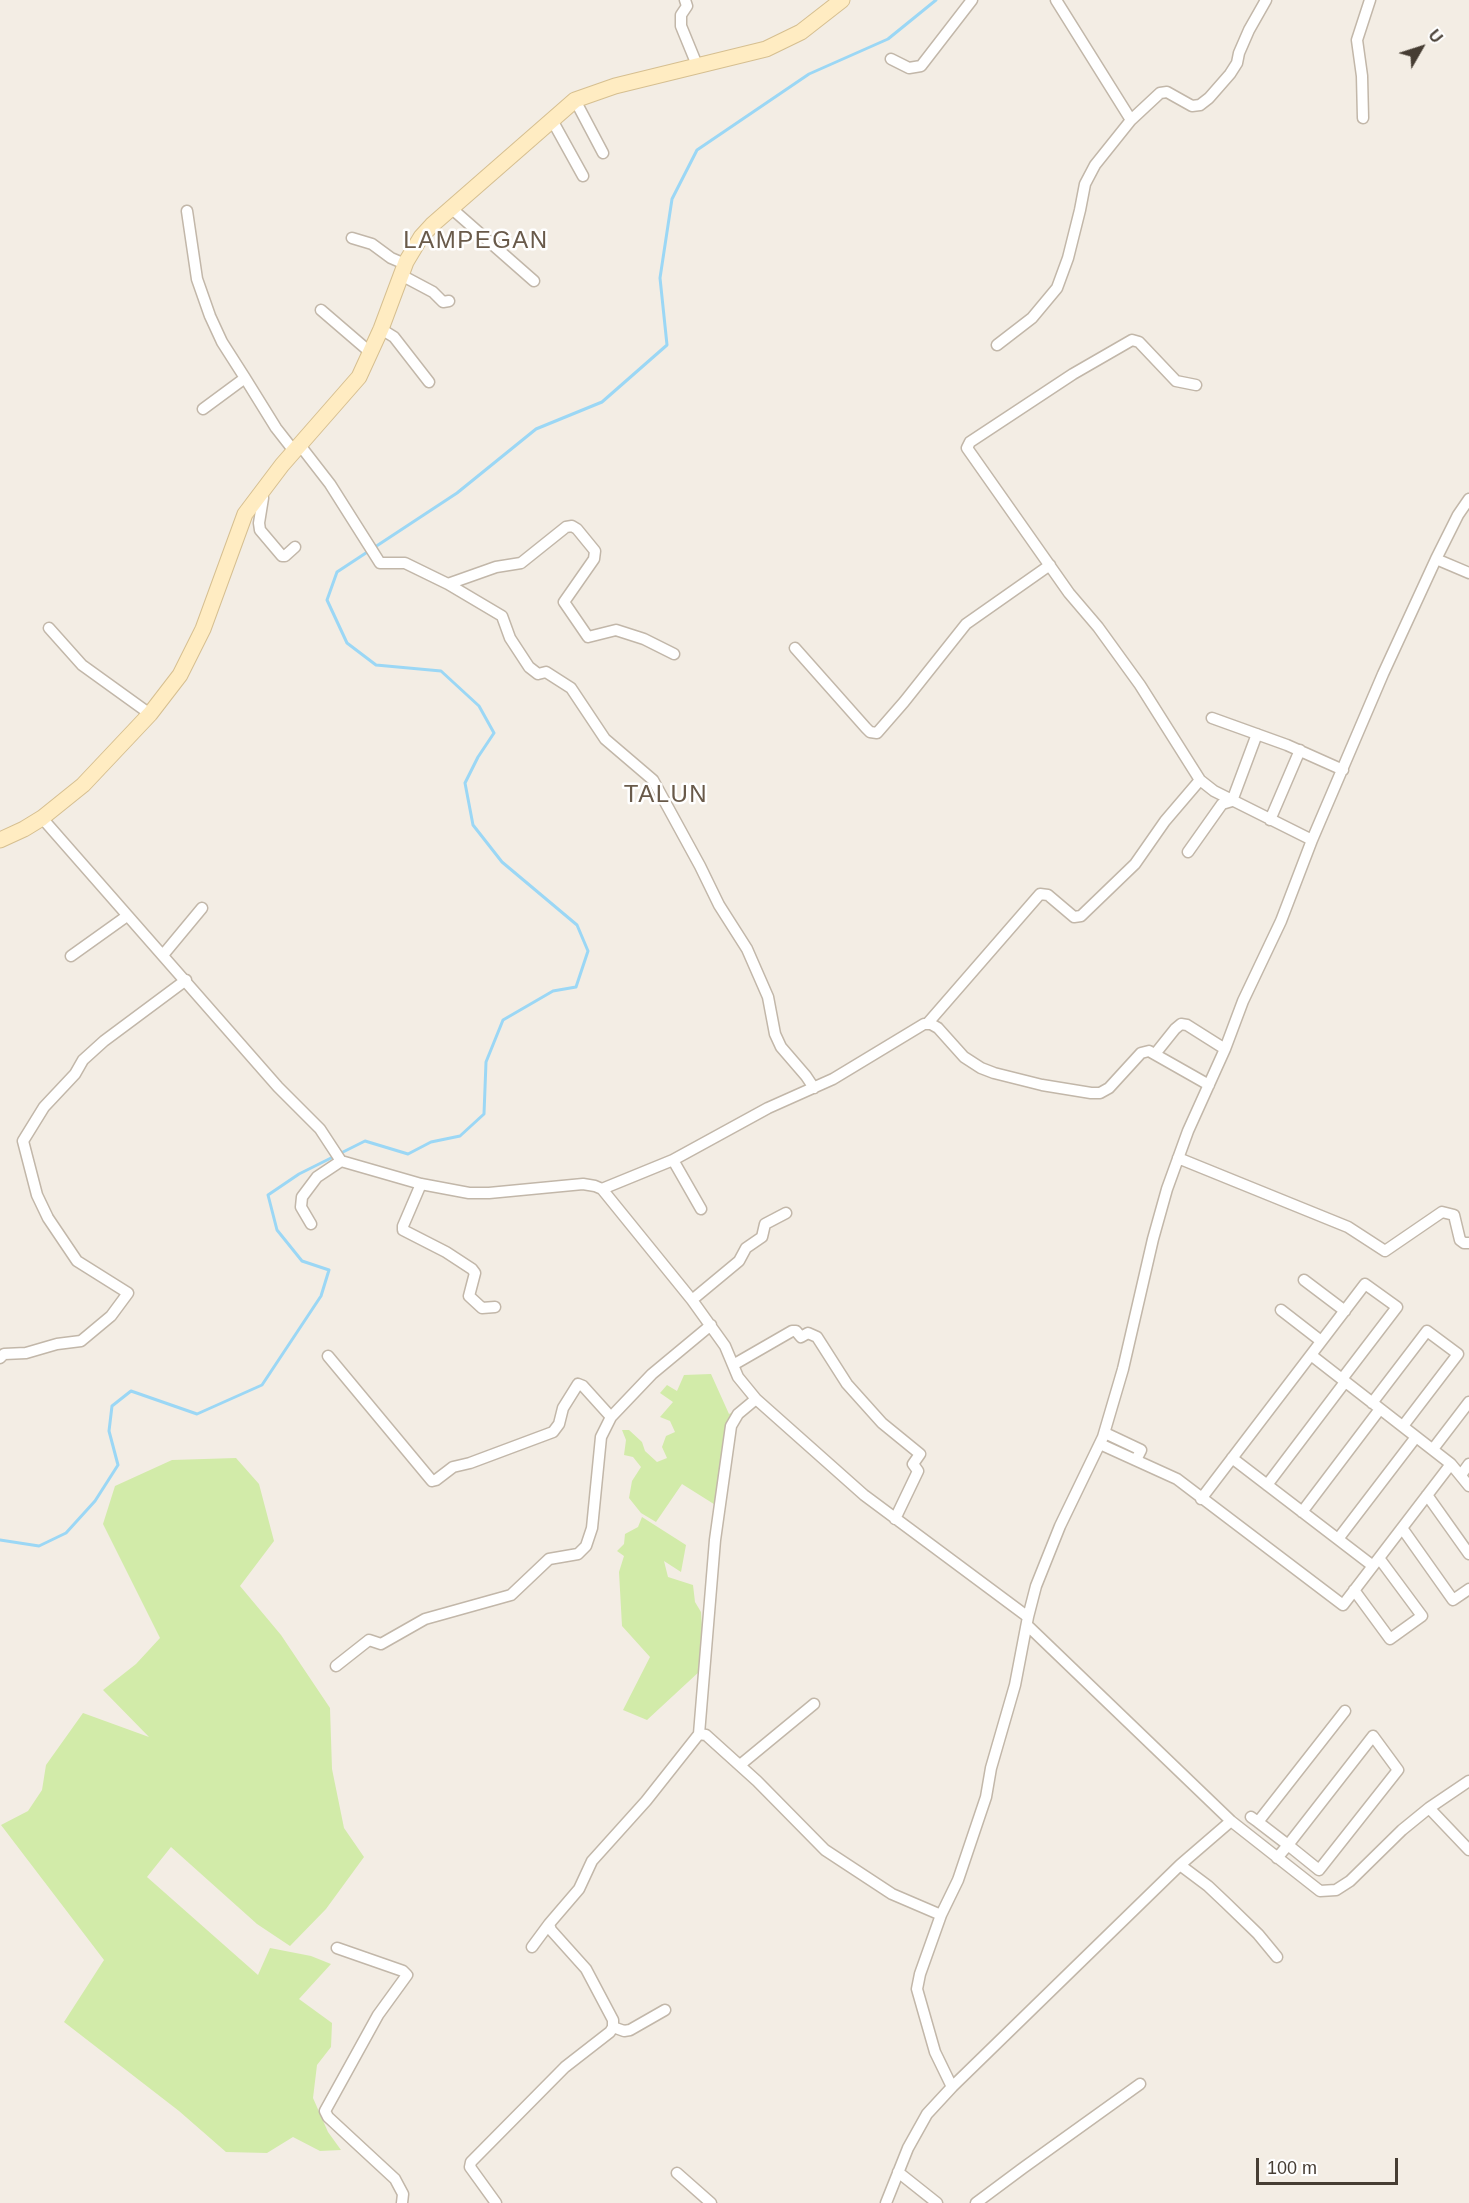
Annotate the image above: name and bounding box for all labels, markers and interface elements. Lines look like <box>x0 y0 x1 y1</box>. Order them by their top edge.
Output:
north arrow <box>1391 18 1451 78</box>
text: U <box>1425 27 1446 46</box>
district label: LAMPEGAN <box>403 227 549 255</box>
district label: TALUN <box>624 781 708 809</box>
scale bar <box>1259 2146 1402 2184</box>
text: 100 m <box>1267 2158 1317 2178</box>

